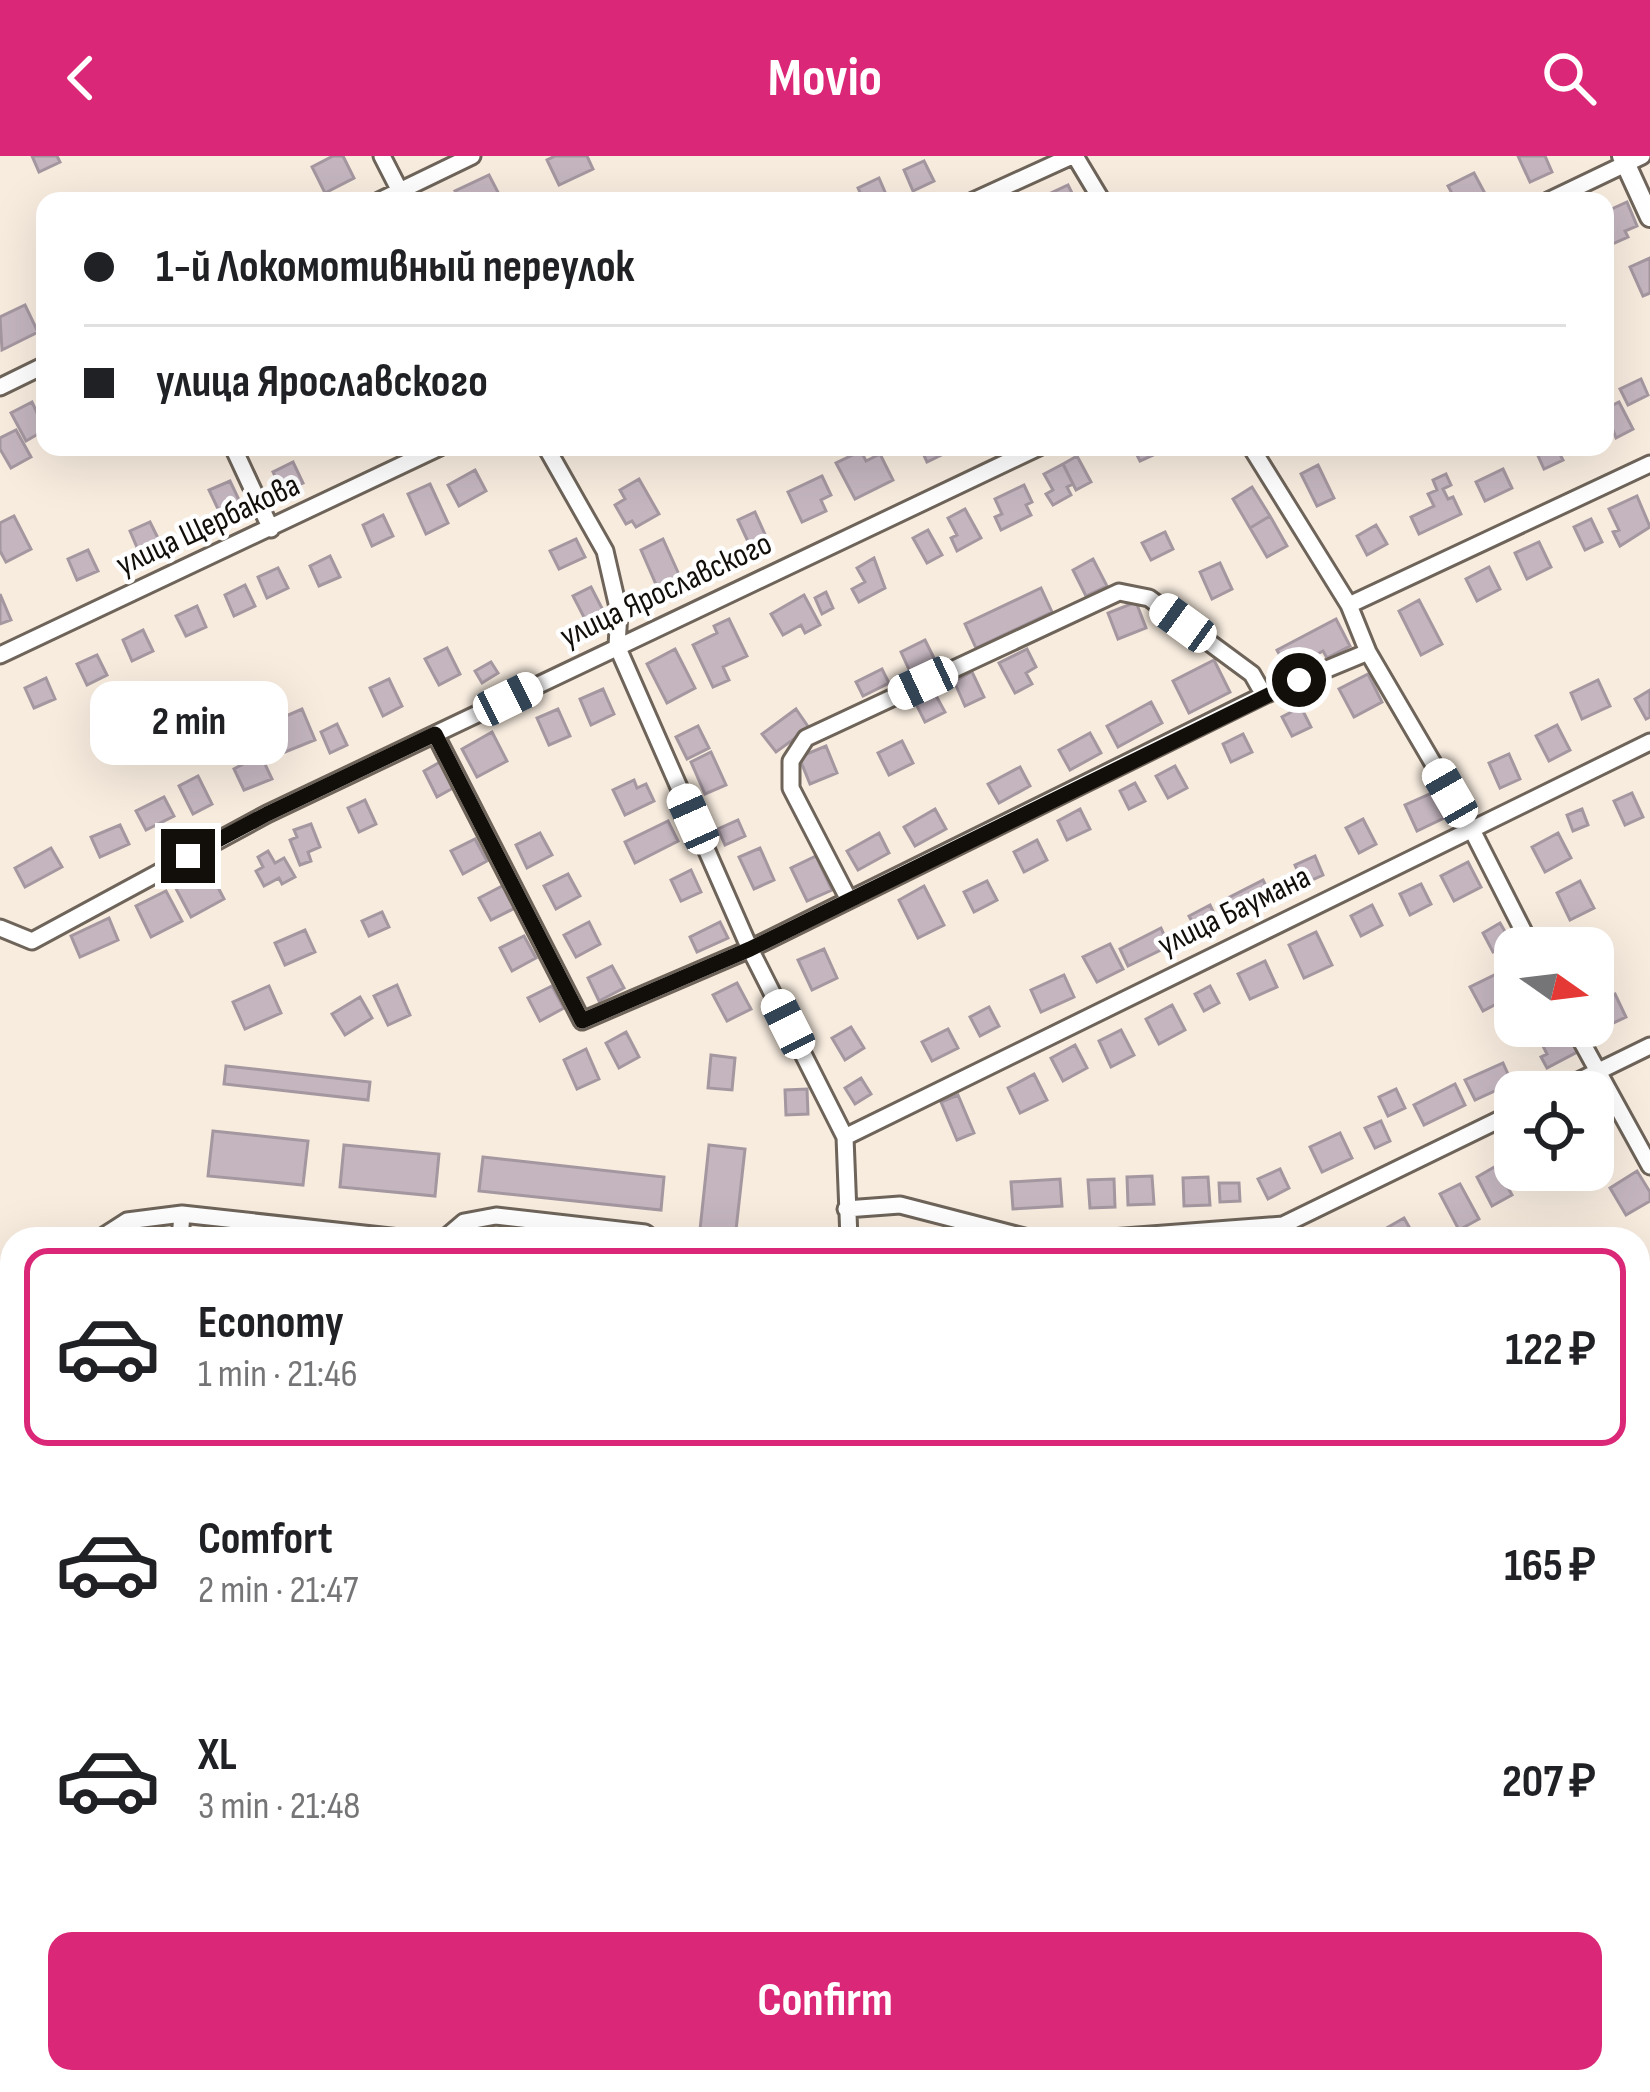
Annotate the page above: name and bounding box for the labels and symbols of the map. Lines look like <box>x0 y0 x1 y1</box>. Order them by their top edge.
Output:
street label: улица Щербакова <box>110 465 306 585</box>
street label: улица Ярославского <box>554 524 778 656</box>
car <box>1143 587 1223 659</box>
car <box>883 651 963 715</box>
route start <box>1272 653 1326 707</box>
car <box>468 667 548 731</box>
callout: 2 min <box>89 682 287 766</box>
car <box>1416 753 1484 833</box>
car <box>662 779 724 859</box>
route end <box>161 829 215 883</box>
street label: улица Баумана <box>1151 857 1317 965</box>
north arrow <box>1494 927 1614 1047</box>
car <box>756 984 820 1064</box>

